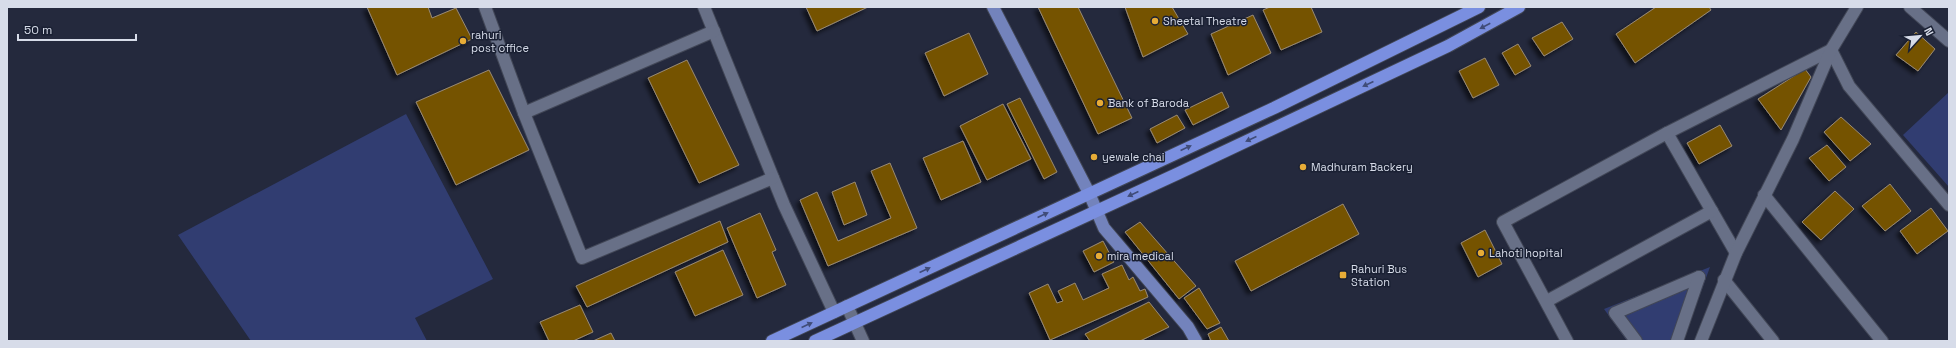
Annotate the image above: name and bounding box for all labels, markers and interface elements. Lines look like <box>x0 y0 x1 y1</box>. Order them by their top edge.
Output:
place label: Sheetal Theatre <box>1163 14 1247 28</box>
scale bar <box>18 16 136 42</box>
marker: Sheetal Theatre <box>1150 16 1160 26</box>
north arrow <box>1900 16 1940 56</box>
text: 50 m <box>24 22 52 38</box>
one-way arrow <box>1479 23 1491 30</box>
text: N <box>1921 25 1937 38</box>
place label: rahuri post office <box>471 28 529 55</box>
marker: rahuri post office <box>458 36 468 46</box>
one-way arrow <box>1362 80 1374 87</box>
place label: Bank of Baroda <box>1108 96 1190 110</box>
marker: Bank of Baroda <box>1095 98 1105 108</box>
one-way arrow <box>1245 136 1256 142</box>
one-way arrow <box>1180 145 1192 151</box>
place label: yewale chai <box>1102 150 1165 164</box>
marker: yewale chai <box>1089 152 1099 162</box>
place label: Madhuram Backery <box>1311 160 1413 174</box>
marker: Madhuram Backery <box>1298 162 1308 172</box>
one-way arrow <box>1127 191 1138 197</box>
one-way arrow <box>1037 212 1048 218</box>
place label: Lahoti hopital <box>1489 246 1563 260</box>
marker: Lahoti hopital <box>1476 248 1486 258</box>
place label: mira medical <box>1107 249 1174 263</box>
marker: mira medical <box>1094 251 1104 261</box>
place label: Rahuri Bus Station <box>1351 262 1407 289</box>
one-way arrow <box>919 267 930 273</box>
marker: Rahuri Bus Station <box>1338 270 1348 280</box>
one-way arrow <box>801 321 813 328</box>

